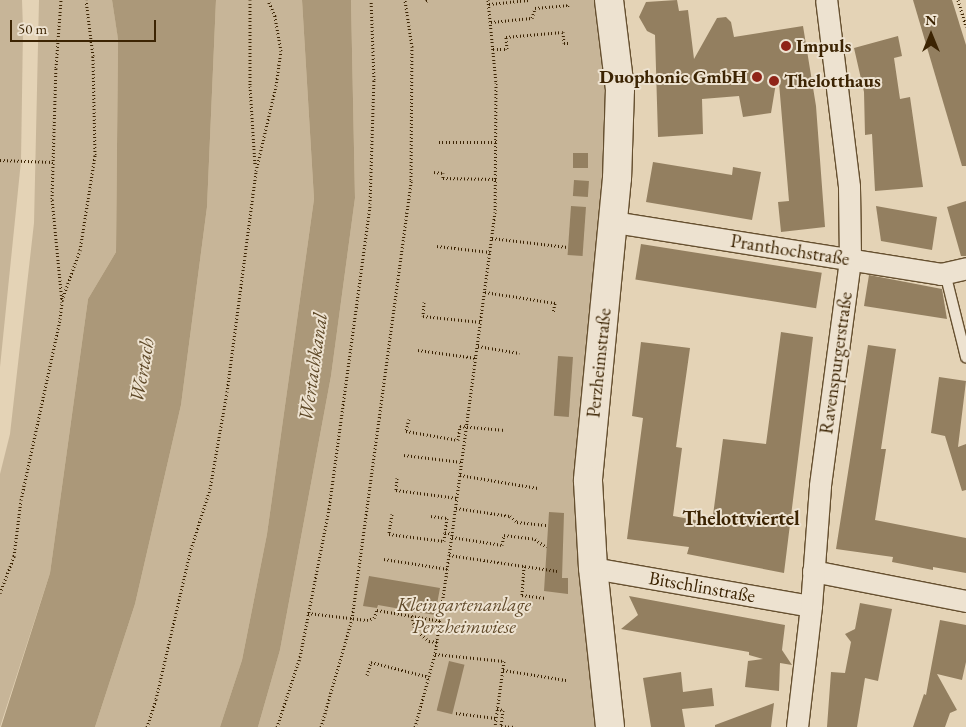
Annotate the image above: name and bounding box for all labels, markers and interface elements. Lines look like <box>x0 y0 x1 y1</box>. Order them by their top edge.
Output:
scale bar <box>12 10 159 42</box>
north arrow <box>906 10 956 60</box>
text: N <box>925 11 937 29</box>
text: 50 m <box>18 19 47 38</box>
place label: Impuls <box>796 35 851 57</box>
marker: Impuls <box>780 40 792 52</box>
place label: Duophonic GmbH <box>599 66 747 88</box>
place label: Thelotthaus <box>784 70 881 92</box>
marker: Duophonic GmbH <box>751 71 763 83</box>
marker: Thelotthaus <box>768 75 780 87</box>
street label: Pranthochstraße <box>729 229 851 271</box>
street label: Ravenspurgerstraße <box>815 290 857 436</box>
street label: Perzheimstraße <box>582 307 616 419</box>
water label: Wertachkanal <box>294 311 332 423</box>
water label: Wertach <box>125 336 159 404</box>
district label: Thelottviertel <box>682 506 800 530</box>
street label: Bitschlinstraße <box>647 566 757 608</box>
park label: Kleingartenanlage Perzheimwiese <box>397 594 531 638</box>

